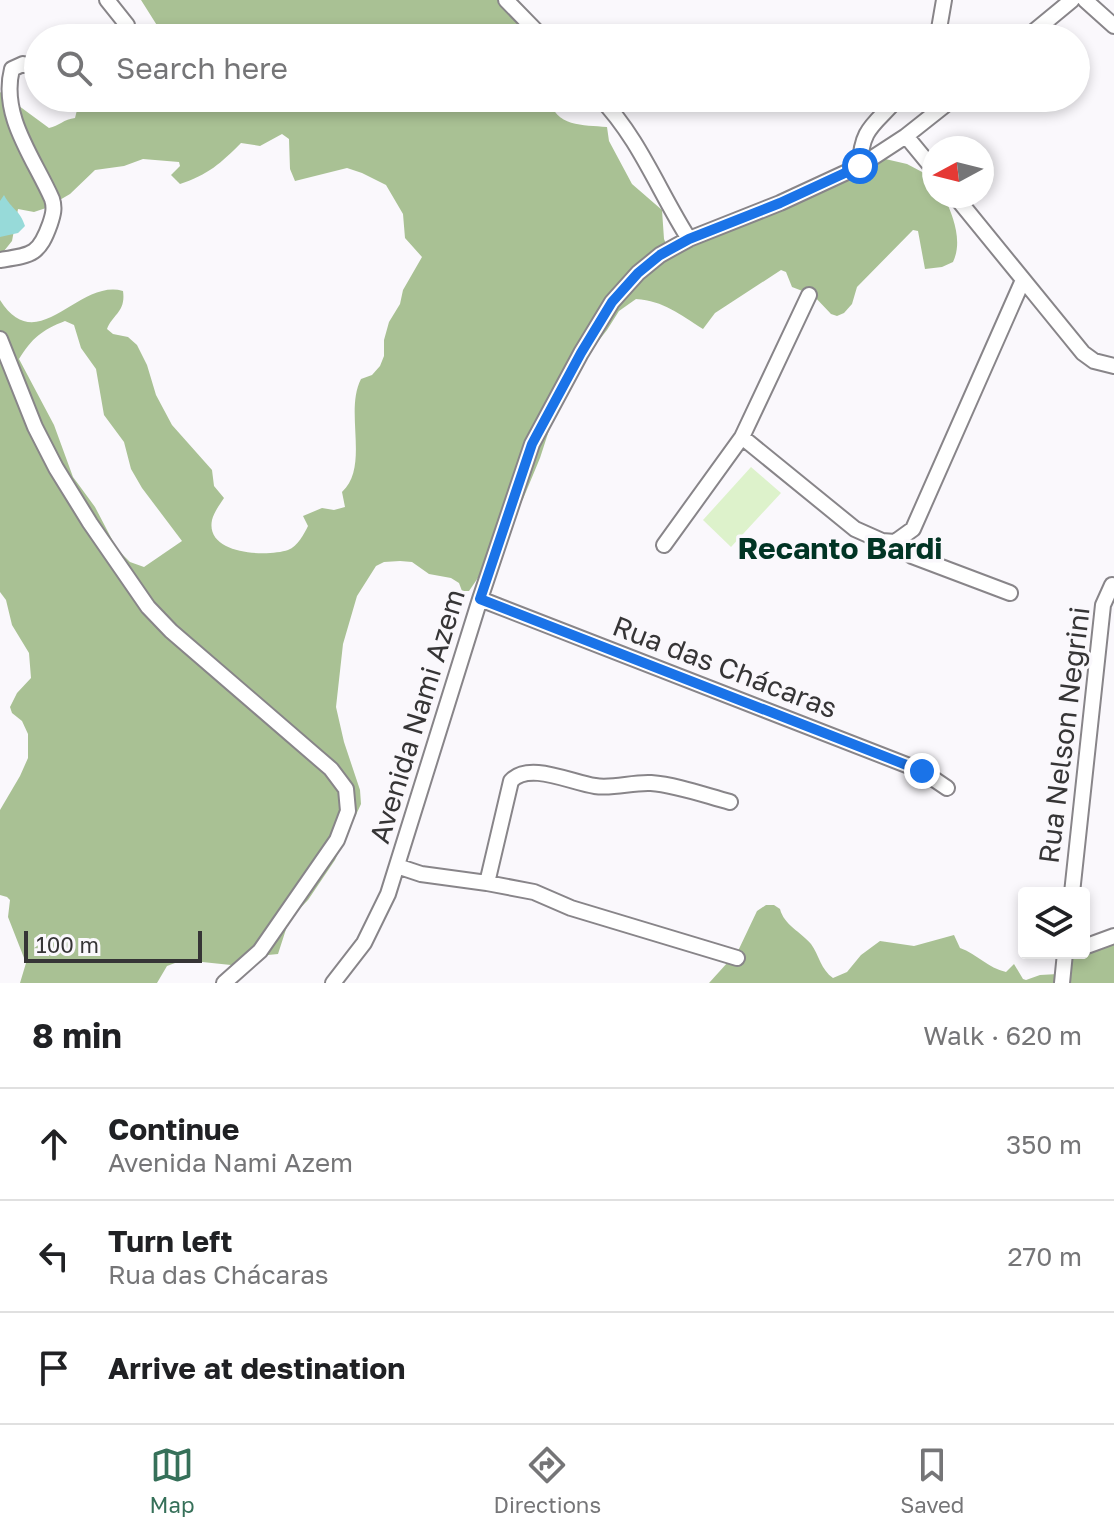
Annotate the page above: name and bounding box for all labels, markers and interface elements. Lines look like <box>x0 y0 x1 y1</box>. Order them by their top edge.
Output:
search box <box>24 24 1090 112</box>
icon: search <box>52 46 96 90</box>
text: Search here <box>116 50 288 86</box>
north arrow <box>922 136 994 208</box>
route start <box>842 148 878 184</box>
district label: Recanto Bardi <box>738 530 942 566</box>
street label: Avenida Nami Azem <box>362 585 471 847</box>
street label: Rua Nelson Negrini <box>1031 605 1096 865</box>
street label: Rua das Chácaras <box>608 609 842 725</box>
route end <box>904 753 940 789</box>
map controls <box>1018 887 1090 959</box>
button: layers <box>1018 887 1090 959</box>
scale bar <box>24 927 202 963</box>
text: 100 m <box>36 931 99 958</box>
text: 8 min <box>32 1015 122 1055</box>
text: Walk · 620 m <box>923 1020 1082 1051</box>
text: Continue <box>108 1111 239 1147</box>
icon: ahead <box>32 1122 76 1166</box>
text: 350 m <box>1006 1129 1082 1160</box>
text: Avenida Nami Azem <box>108 1147 353 1178</box>
text: Turn left <box>108 1223 233 1259</box>
icon: left <box>32 1234 76 1278</box>
text: 270 m <box>1008 1241 1082 1272</box>
text: Rua das Chácaras <box>108 1259 329 1290</box>
icon: arrive <box>32 1346 76 1390</box>
text: Arrive at destination <box>108 1350 405 1386</box>
tab: Map <box>150 1443 194 1518</box>
tab: Directions <box>494 1443 601 1518</box>
tab: Saved <box>900 1443 964 1518</box>

